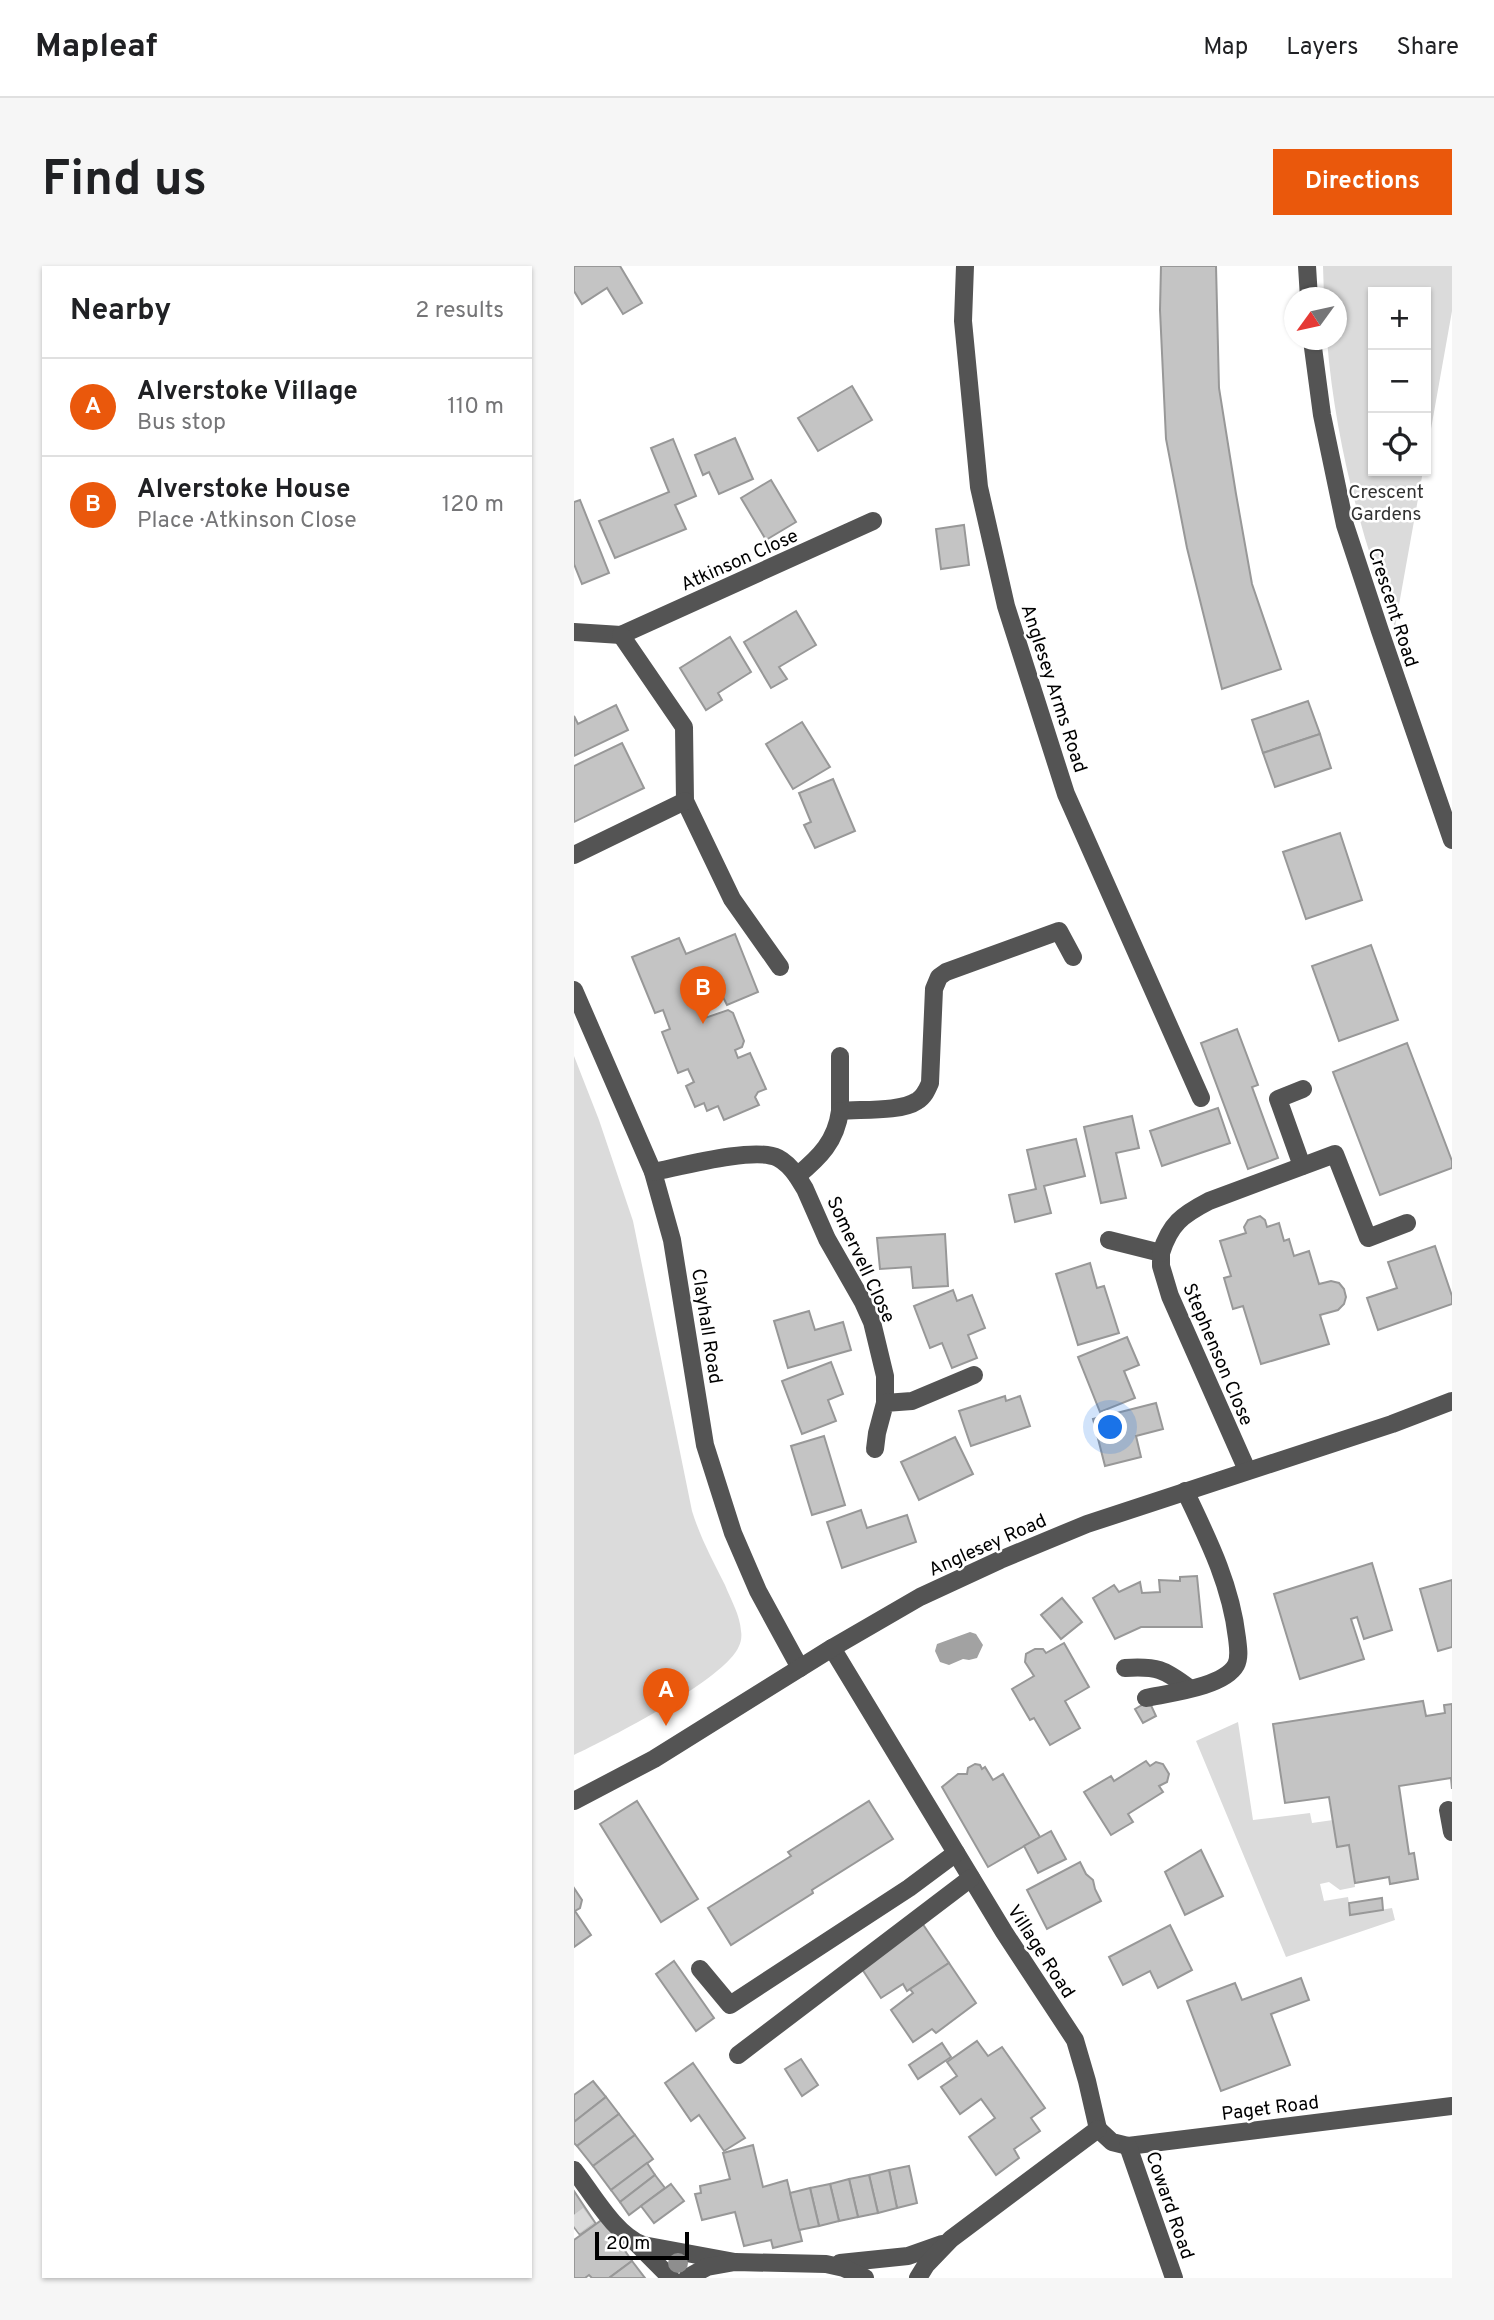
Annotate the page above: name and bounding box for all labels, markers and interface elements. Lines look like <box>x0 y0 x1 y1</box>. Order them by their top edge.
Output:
text: Mapleaf <box>35 27 158 69</box>
text: Map <box>1203 33 1248 63</box>
text: Layers <box>1286 33 1358 63</box>
text: Share <box>1396 33 1459 63</box>
button: Directions <box>1273 149 1452 215</box>
text: Find us <box>42 151 207 213</box>
north arrow <box>1284 287 1347 350</box>
map controls <box>1368 287 1431 476</box>
button: + <box>1368 287 1431 350</box>
text: Nearby <box>70 293 171 330</box>
text: 2 results <box>415 297 504 326</box>
button: − <box>1368 350 1431 413</box>
text: Alverstoke Village <box>137 376 358 409</box>
text: A <box>85 393 101 422</box>
text: 110 m <box>447 393 504 422</box>
text: Bus stop <box>137 409 226 438</box>
button: locate <box>1368 413 1431 476</box>
text: Alverstoke House <box>137 474 351 507</box>
park label: Crescent Gardens <box>1348 481 1424 527</box>
text: B <box>85 491 101 520</box>
text: 120 m <box>442 491 504 520</box>
text: Place · Atkinson Close <box>137 507 357 536</box>
street label: Atkinson Close <box>677 524 802 597</box>
street label: Crescent Road <box>1362 545 1423 670</box>
street label: Anglesey Arms Road <box>1015 601 1092 776</box>
pin: B <box>680 966 726 1024</box>
street label: Somervell Close <box>820 1193 900 1327</box>
street label: Clayhall Road <box>685 1267 727 1386</box>
street label: Stephenson Close <box>1176 1280 1258 1430</box>
your location <box>1093 1410 1127 1444</box>
street label: Anglesey Road <box>925 1509 1051 1583</box>
pin: A <box>643 1668 689 1726</box>
street label: Village Road <box>1001 1901 1079 2003</box>
street label: Paget Road <box>1220 2091 1320 2127</box>
street label: Coward Road <box>1139 2149 1199 2263</box>
scale bar <box>595 2229 690 2261</box>
text: 20 m <box>606 2232 650 2256</box>

